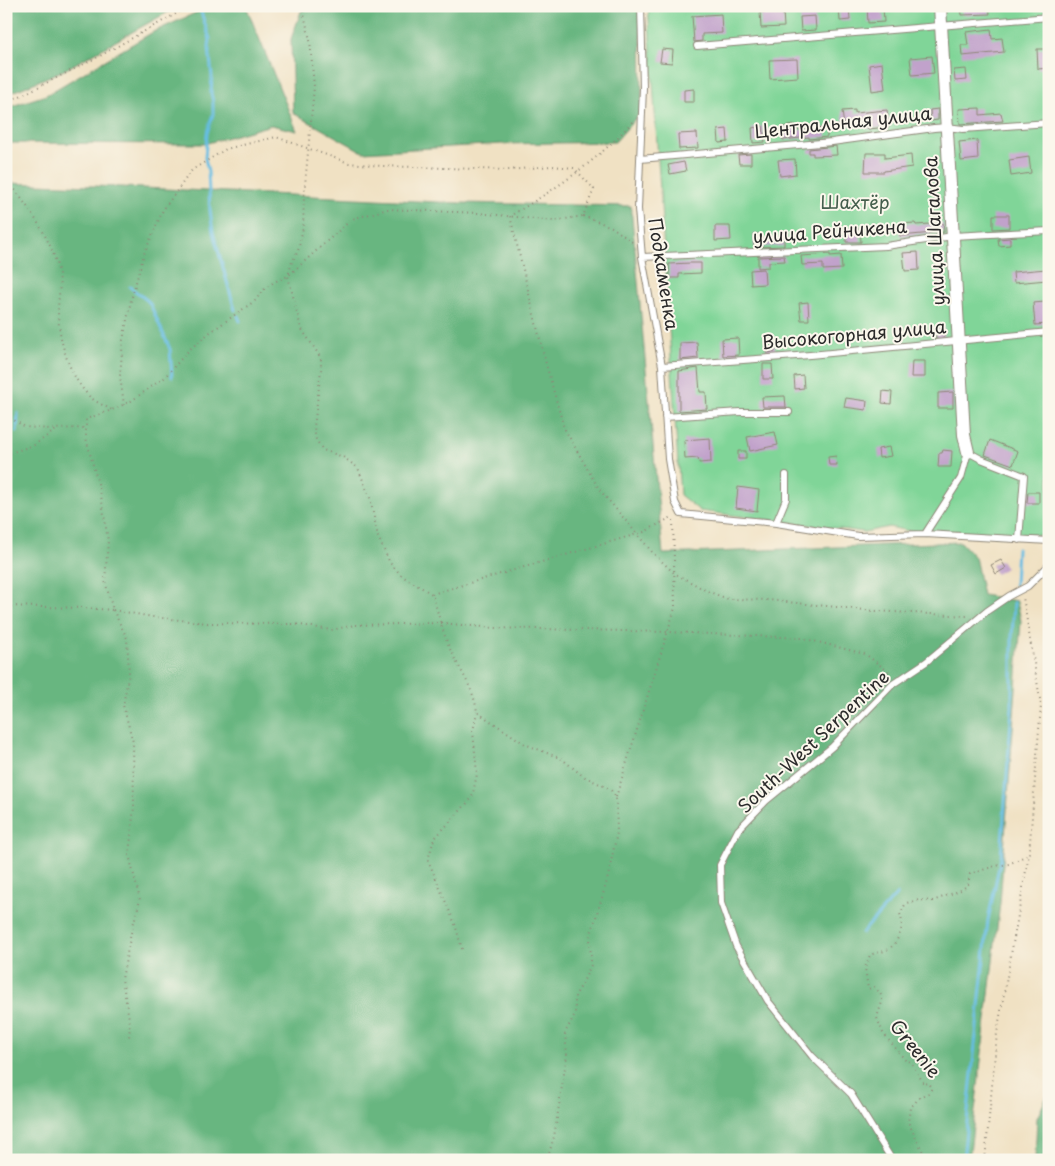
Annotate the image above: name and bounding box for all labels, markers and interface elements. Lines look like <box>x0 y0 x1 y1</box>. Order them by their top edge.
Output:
street label: Центральная улица <box>753 99 933 144</box>
street label: улица Шагалова <box>916 155 951 306</box>
park label: Шахтёр <box>820 188 890 215</box>
street label: улица Рейникена <box>752 212 909 249</box>
street label: Подкаменка <box>642 216 687 333</box>
street label: Высокогорная улица <box>761 312 948 355</box>
street label: South-West Serpentine <box>731 663 895 819</box>
street label: Greenie <box>884 1013 948 1083</box>

